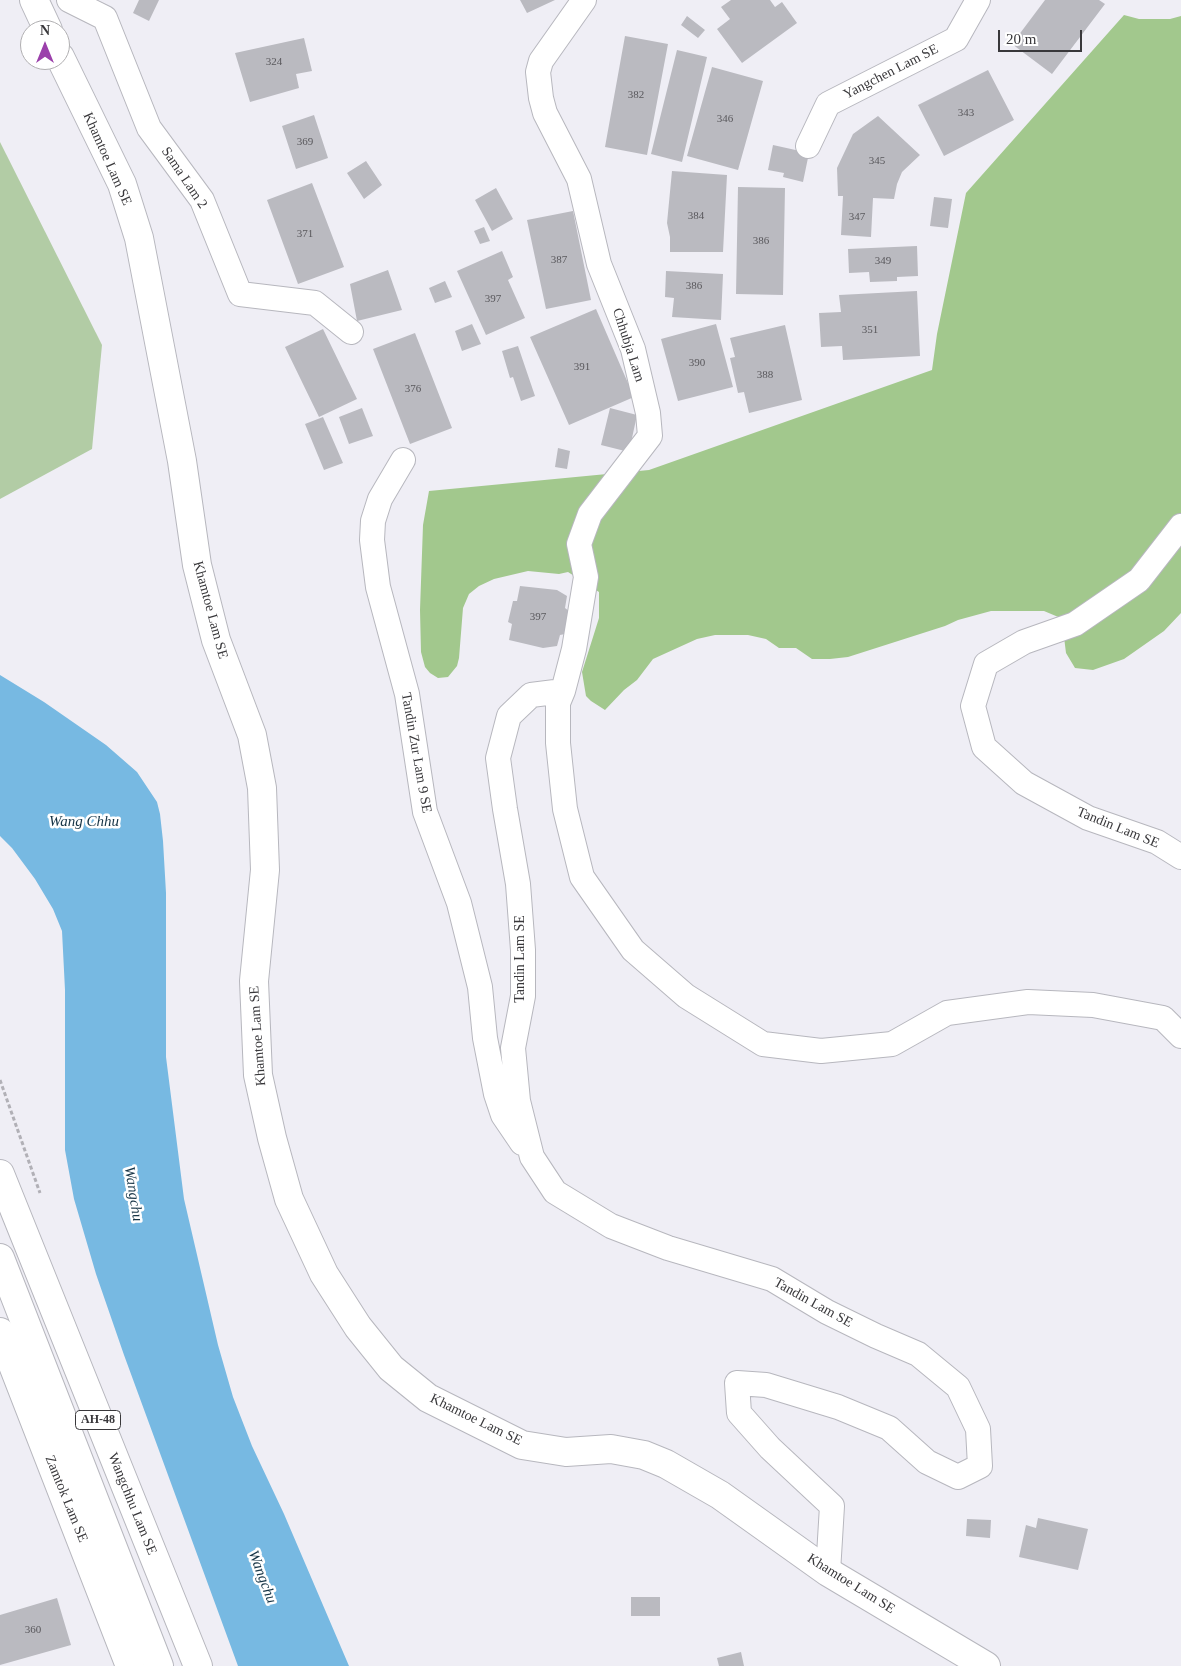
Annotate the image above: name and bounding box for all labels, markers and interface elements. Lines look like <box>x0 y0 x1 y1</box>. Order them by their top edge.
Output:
north arrow <box>20 20 70 70</box>
scale bar <box>1001 20 1085 52</box>
text: N <box>40 23 50 38</box>
text: 20 m <box>1006 31 1036 47</box>
street label: Yangchen Lam SE <box>841 41 941 103</box>
house number: 324 <box>266 55 282 69</box>
house number: 382 <box>628 88 644 102</box>
house number: 343 <box>958 106 974 120</box>
street label: Khamtoe Lam SE <box>79 110 135 208</box>
house number: 346 <box>717 112 733 126</box>
house number: 369 <box>297 135 313 149</box>
street label: Sama Lam 2 <box>157 144 211 212</box>
house number: 345 <box>869 154 885 168</box>
house number: 384 <box>688 209 704 223</box>
house number: 347 <box>849 210 865 224</box>
house number: 371 <box>297 227 313 241</box>
house number: 386 <box>753 234 769 248</box>
house number: 387 <box>551 253 567 267</box>
house number: 349 <box>875 254 891 268</box>
house number: 386 <box>686 279 702 293</box>
house number: 397 <box>485 292 501 306</box>
street label: Chhubja Lam <box>608 306 648 384</box>
house number: 351 <box>862 323 878 337</box>
house number: 390 <box>689 356 705 370</box>
house number: 391 <box>574 360 590 374</box>
house number: 388 <box>757 368 773 382</box>
house number: 376 <box>405 382 421 396</box>
street label: Khamtoe Lam SE <box>189 559 231 661</box>
house number: 397 <box>530 610 546 624</box>
street label: Tandin Zur Lam 9 SE <box>397 692 435 814</box>
street label: Tandin Lam SE <box>1074 804 1162 852</box>
water label: Wang Chhu <box>49 813 119 831</box>
street label: Tandin Lam SE <box>512 915 528 1003</box>
street label: Khamtoe Lam SE <box>246 985 270 1087</box>
water label: Wangchu <box>120 1165 146 1223</box>
street label: Tandin Lam SE <box>771 1274 855 1332</box>
street label: Khamtoe Lam SE <box>427 1390 525 1450</box>
road number: AH-48 <box>76 1410 120 1430</box>
street label: Wangchhu Lam SE <box>104 1451 160 1557</box>
street label: Zamtok Lam SE <box>41 1453 91 1545</box>
water label: Wangchu <box>244 1548 280 1606</box>
street label: Khamtoe Lam SE <box>804 1550 898 1618</box>
house number: 360 <box>25 1623 41 1637</box>

